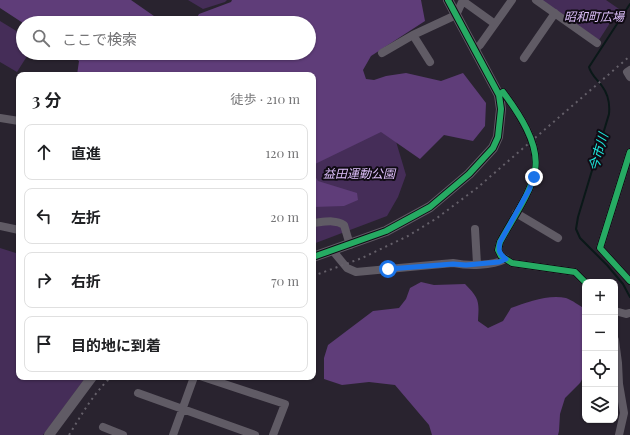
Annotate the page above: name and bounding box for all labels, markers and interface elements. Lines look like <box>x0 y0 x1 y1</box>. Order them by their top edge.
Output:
park label: 昭和町広場 <box>564 8 626 24</box>
search box <box>16 16 316 60</box>
icon: search <box>30 27 52 49</box>
text: ここで検索 <box>62 29 137 49</box>
text: 3 分 <box>32 88 61 110</box>
text: 徒歩 · 210 m <box>230 90 300 107</box>
water label: 今市川 <box>584 129 612 173</box>
icon: ahead <box>33 141 55 163</box>
text: 直進 <box>71 143 101 163</box>
text: 120 m <box>265 144 299 161</box>
park label: 益田運動公園 <box>323 165 397 181</box>
route end <box>525 168 543 186</box>
icon: left <box>33 205 55 227</box>
text: 左折 <box>71 207 101 227</box>
text: 20 m <box>270 208 299 225</box>
route start <box>379 260 397 278</box>
icon: right <box>33 269 55 291</box>
text: 右折 <box>71 271 101 291</box>
text: 70 m <box>271 272 299 289</box>
map controls <box>582 279 618 423</box>
button: + <box>582 279 618 315</box>
button: − <box>582 315 618 351</box>
icon: arrive <box>33 333 55 355</box>
text: 目的地に到着 <box>71 335 161 355</box>
button: locate <box>582 351 618 387</box>
button: layers <box>582 387 618 423</box>

